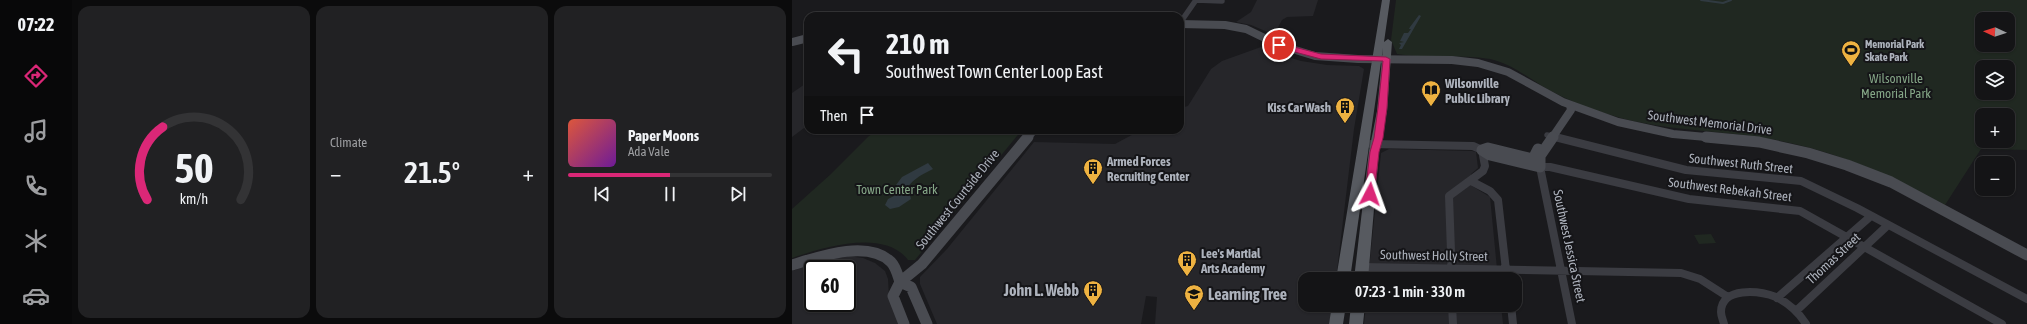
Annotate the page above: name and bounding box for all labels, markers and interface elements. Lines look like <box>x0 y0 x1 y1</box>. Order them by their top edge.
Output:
north arrow <box>1975 12 2015 52</box>
map controls <box>1975 12 2015 196</box>
text: 07:22 <box>17 14 55 35</box>
icon: left <box>820 28 872 80</box>
text: 210 m <box>886 28 949 60</box>
pin <box>1262 28 1296 62</box>
icon: arrive <box>1268 34 1290 56</box>
place label: Memorial Park Skate Park <box>1865 38 1924 63</box>
sports icon: Memorial Park Skate Park <box>1840 39 1862 67</box>
button: layers <box>1975 60 2015 100</box>
text: Southwest Town Center Loop East <box>886 61 1103 82</box>
icon: directions <box>22 62 50 90</box>
park label: Wilsonville Memorial Park <box>1861 71 1931 101</box>
place label: Wilsonville Public Library <box>1444 76 1510 106</box>
library icon: Wilsonville Public Library <box>1420 79 1442 107</box>
building icon: Kiss Car Wash <box>1334 96 1356 124</box>
place label: Kiss Car Wash <box>1267 100 1331 115</box>
icon: arrive <box>856 104 878 126</box>
text: Then <box>820 107 848 124</box>
street label: Southwest Memorial Drive <box>1647 107 1773 138</box>
button: + <box>1975 108 2015 148</box>
icon: music <box>22 117 50 145</box>
text: Paper Moons <box>628 127 699 144</box>
text: Climate <box>330 135 367 150</box>
text: 50 <box>174 144 214 192</box>
text: Ada Vale <box>628 144 670 159</box>
street label: Southwest Courtside Drive <box>913 146 1002 252</box>
street label: Southwest Ruth Street <box>1688 151 1794 176</box>
place label: Armed Forces Recruiting Center <box>1106 154 1190 184</box>
text: 21.5° <box>404 155 460 189</box>
button: − <box>1975 156 2015 196</box>
building icon: Armed Forces Recruiting Center <box>1082 157 1104 185</box>
text: − <box>330 160 341 186</box>
text: + <box>523 160 534 186</box>
icon: phone <box>22 172 50 200</box>
position arrow <box>1349 173 1391 215</box>
street label: Southwest Rebekah Street <box>1667 174 1793 205</box>
park label: Town Center Park <box>856 182 938 197</box>
icon: previous <box>591 183 613 205</box>
icon: pause <box>659 183 681 205</box>
icon: next <box>727 183 749 205</box>
street label: Southwest Jessica Street <box>1550 188 1589 304</box>
text: km/h <box>180 191 208 207</box>
icon: climate <box>22 227 50 255</box>
street label: Thomas Street <box>1803 229 1864 287</box>
place label: Lee's Martial Arts Academy <box>1200 246 1266 276</box>
street label: Southwest Holly Street <box>1380 247 1488 264</box>
building icon: Lee's Martial Arts Academy <box>1176 249 1198 277</box>
speed limit sign: 60 <box>804 260 856 312</box>
building icon: John L. Webb <box>1082 279 1104 307</box>
place label: John L. Webb <box>1003 281 1079 299</box>
icon: car <box>22 282 50 310</box>
school or university icon: Learning Tree <box>1183 283 1205 311</box>
text: 07:23 · 1 min · 330 m <box>1355 283 1465 300</box>
place label: Learning Tree <box>1208 285 1287 303</box>

